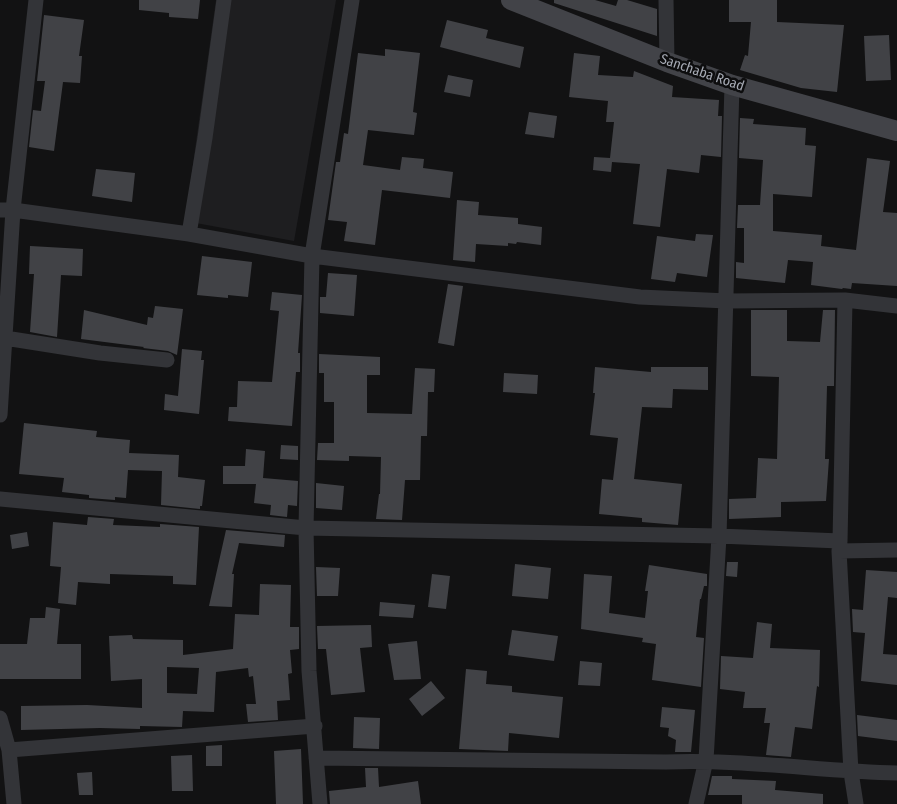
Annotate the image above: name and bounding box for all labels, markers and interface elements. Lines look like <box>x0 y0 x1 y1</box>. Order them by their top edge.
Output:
street label: Sanchaba Road <box>658 51 746 95</box>

